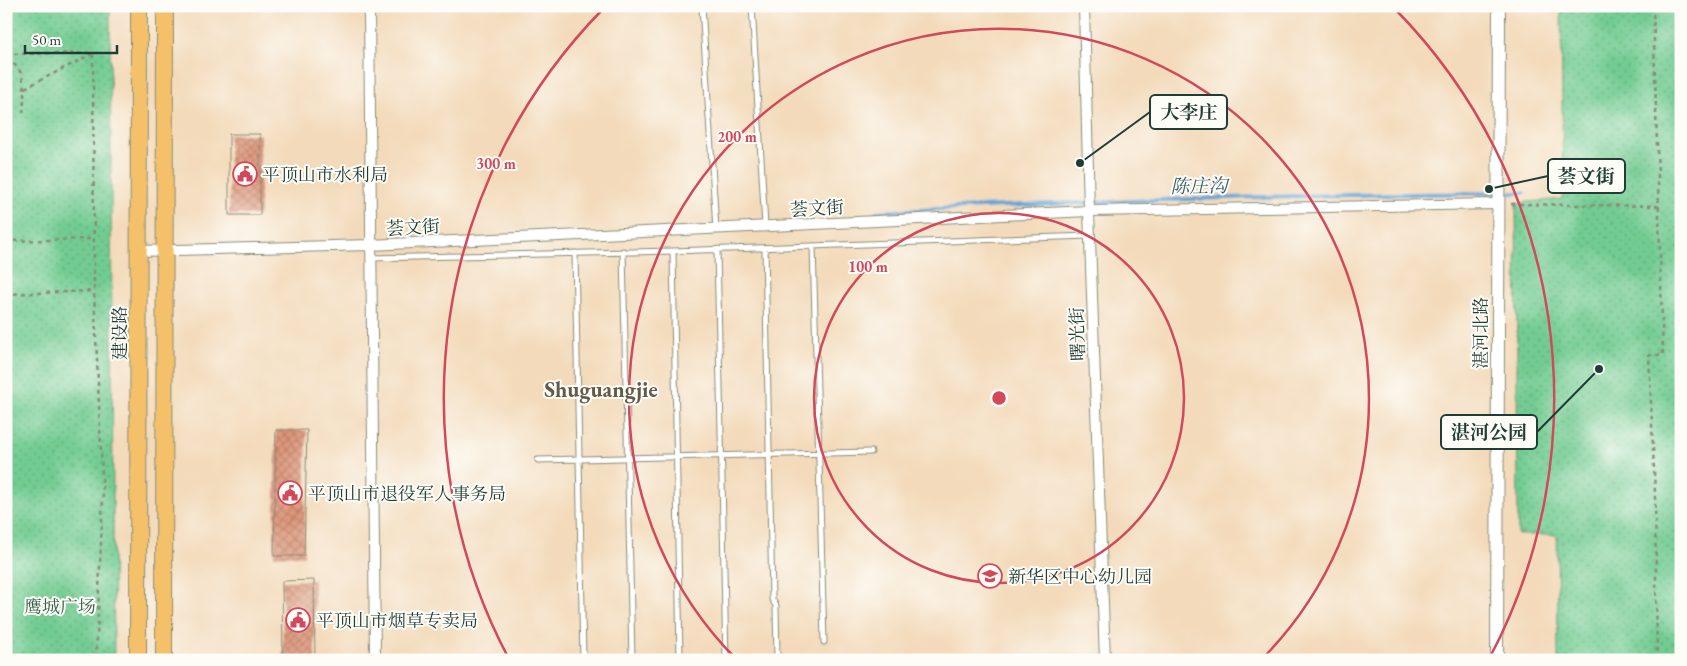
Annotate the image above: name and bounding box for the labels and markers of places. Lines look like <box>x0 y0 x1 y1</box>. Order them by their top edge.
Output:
callout: 大李庄 <box>1150 95 1227 129</box>
callout: 荟文街 <box>1548 159 1625 193</box>
public building icon: 平顶山市水利局 <box>232 161 258 187</box>
place label: 平顶山市水利局 <box>262 163 388 186</box>
centre of rings <box>990 389 1008 407</box>
callout: 湛河公园 <box>1441 415 1537 449</box>
public building icon: 平顶山市退役军人事务局 <box>277 480 303 506</box>
place label: 平顶山市退役军人事务局 <box>308 482 506 505</box>
school or university icon: 新华区中心幼儿园 <box>977 563 1003 589</box>
place label: 新华区中心幼儿园 <box>1008 565 1152 588</box>
public building icon: 平顶山市烟草专卖局 <box>285 607 311 633</box>
place label: 平顶山市烟草专卖局 <box>316 609 478 632</box>

